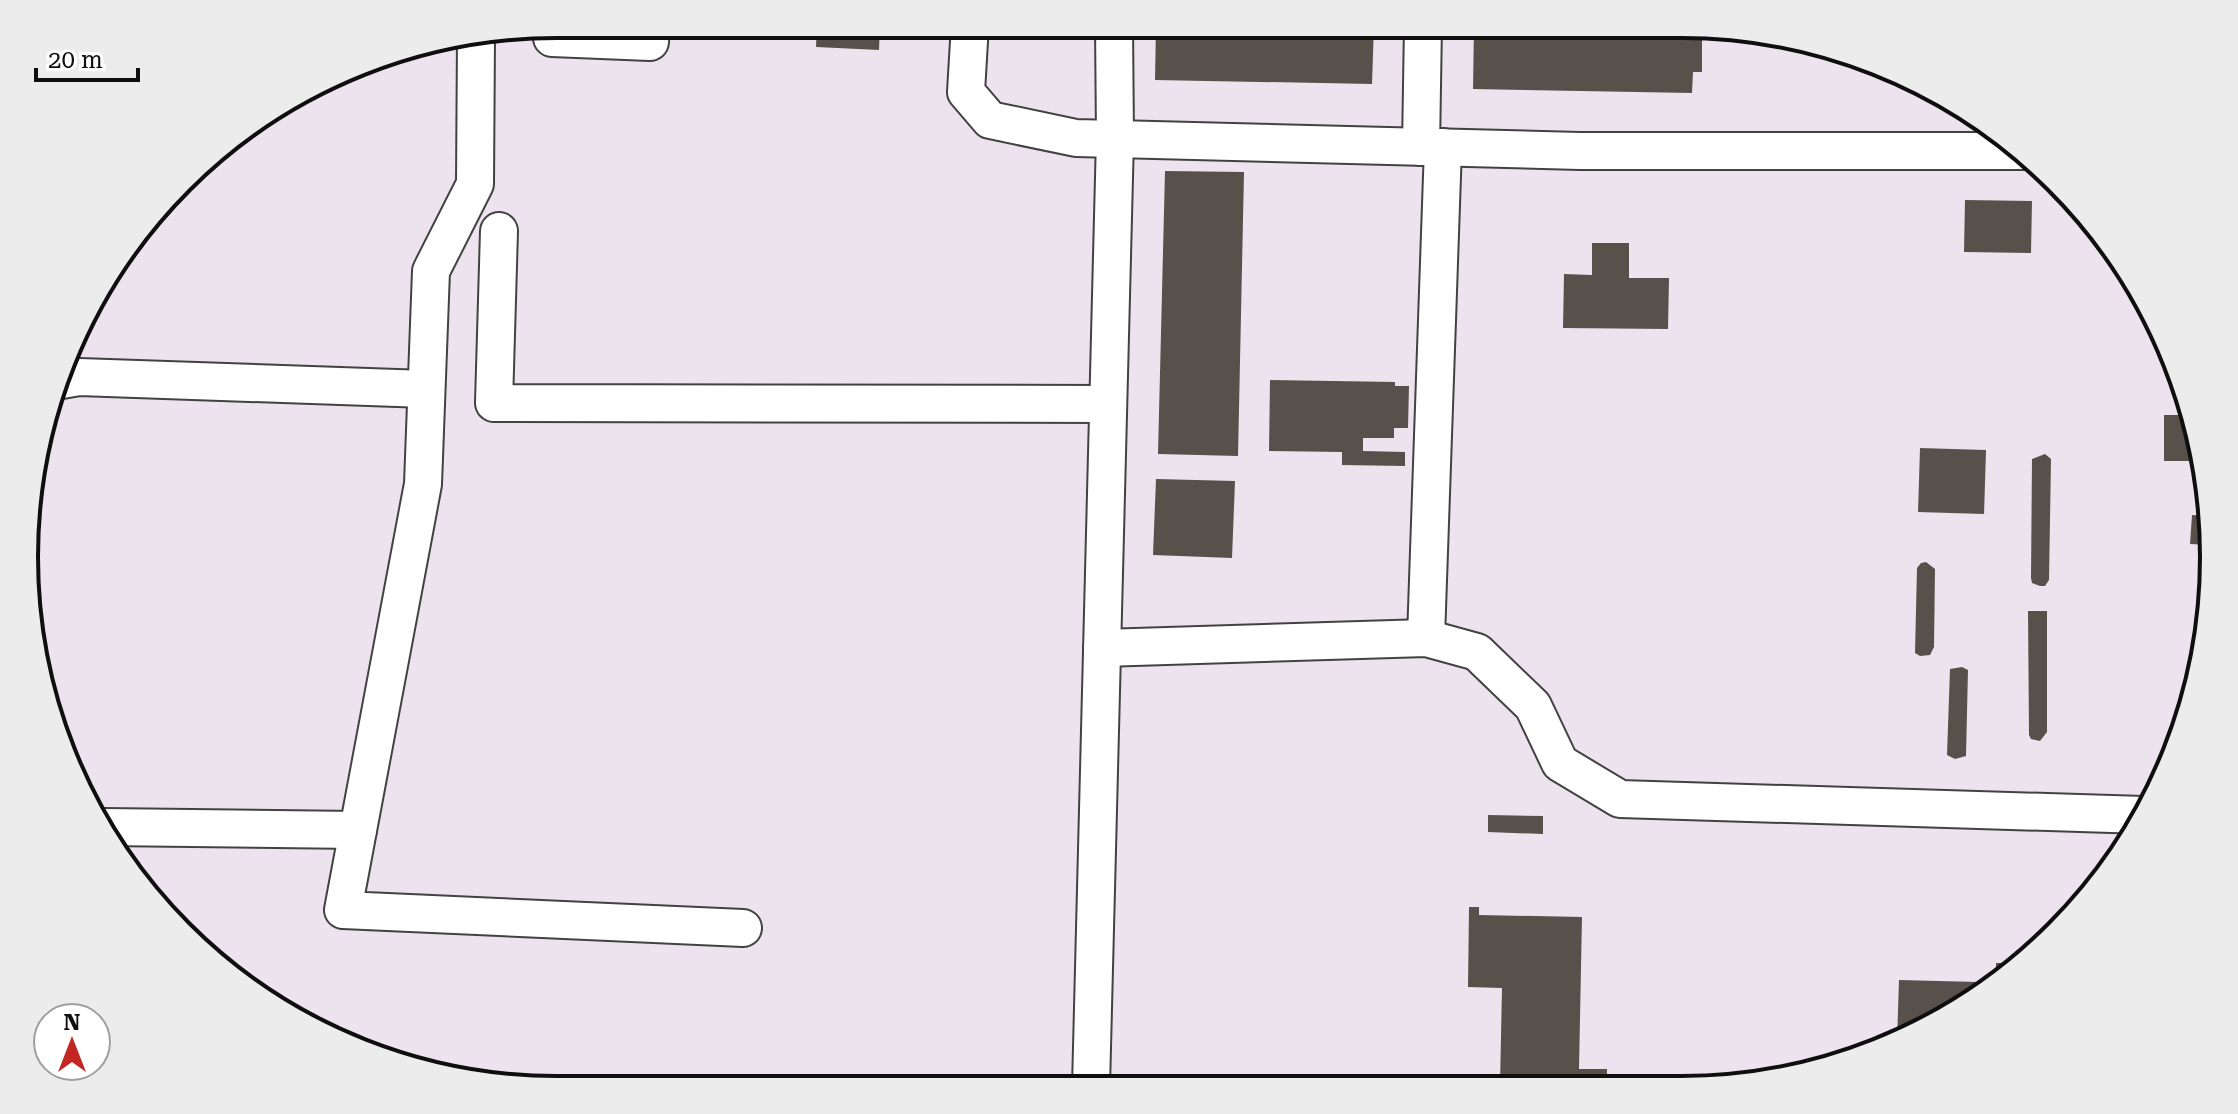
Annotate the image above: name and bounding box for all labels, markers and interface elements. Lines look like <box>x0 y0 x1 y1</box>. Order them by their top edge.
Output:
scale bar <box>36 32 138 82</box>
text: 20 m <box>48 46 103 74</box>
north arrow <box>32 1002 112 1082</box>
text: N <box>64 1010 81 1035</box>

